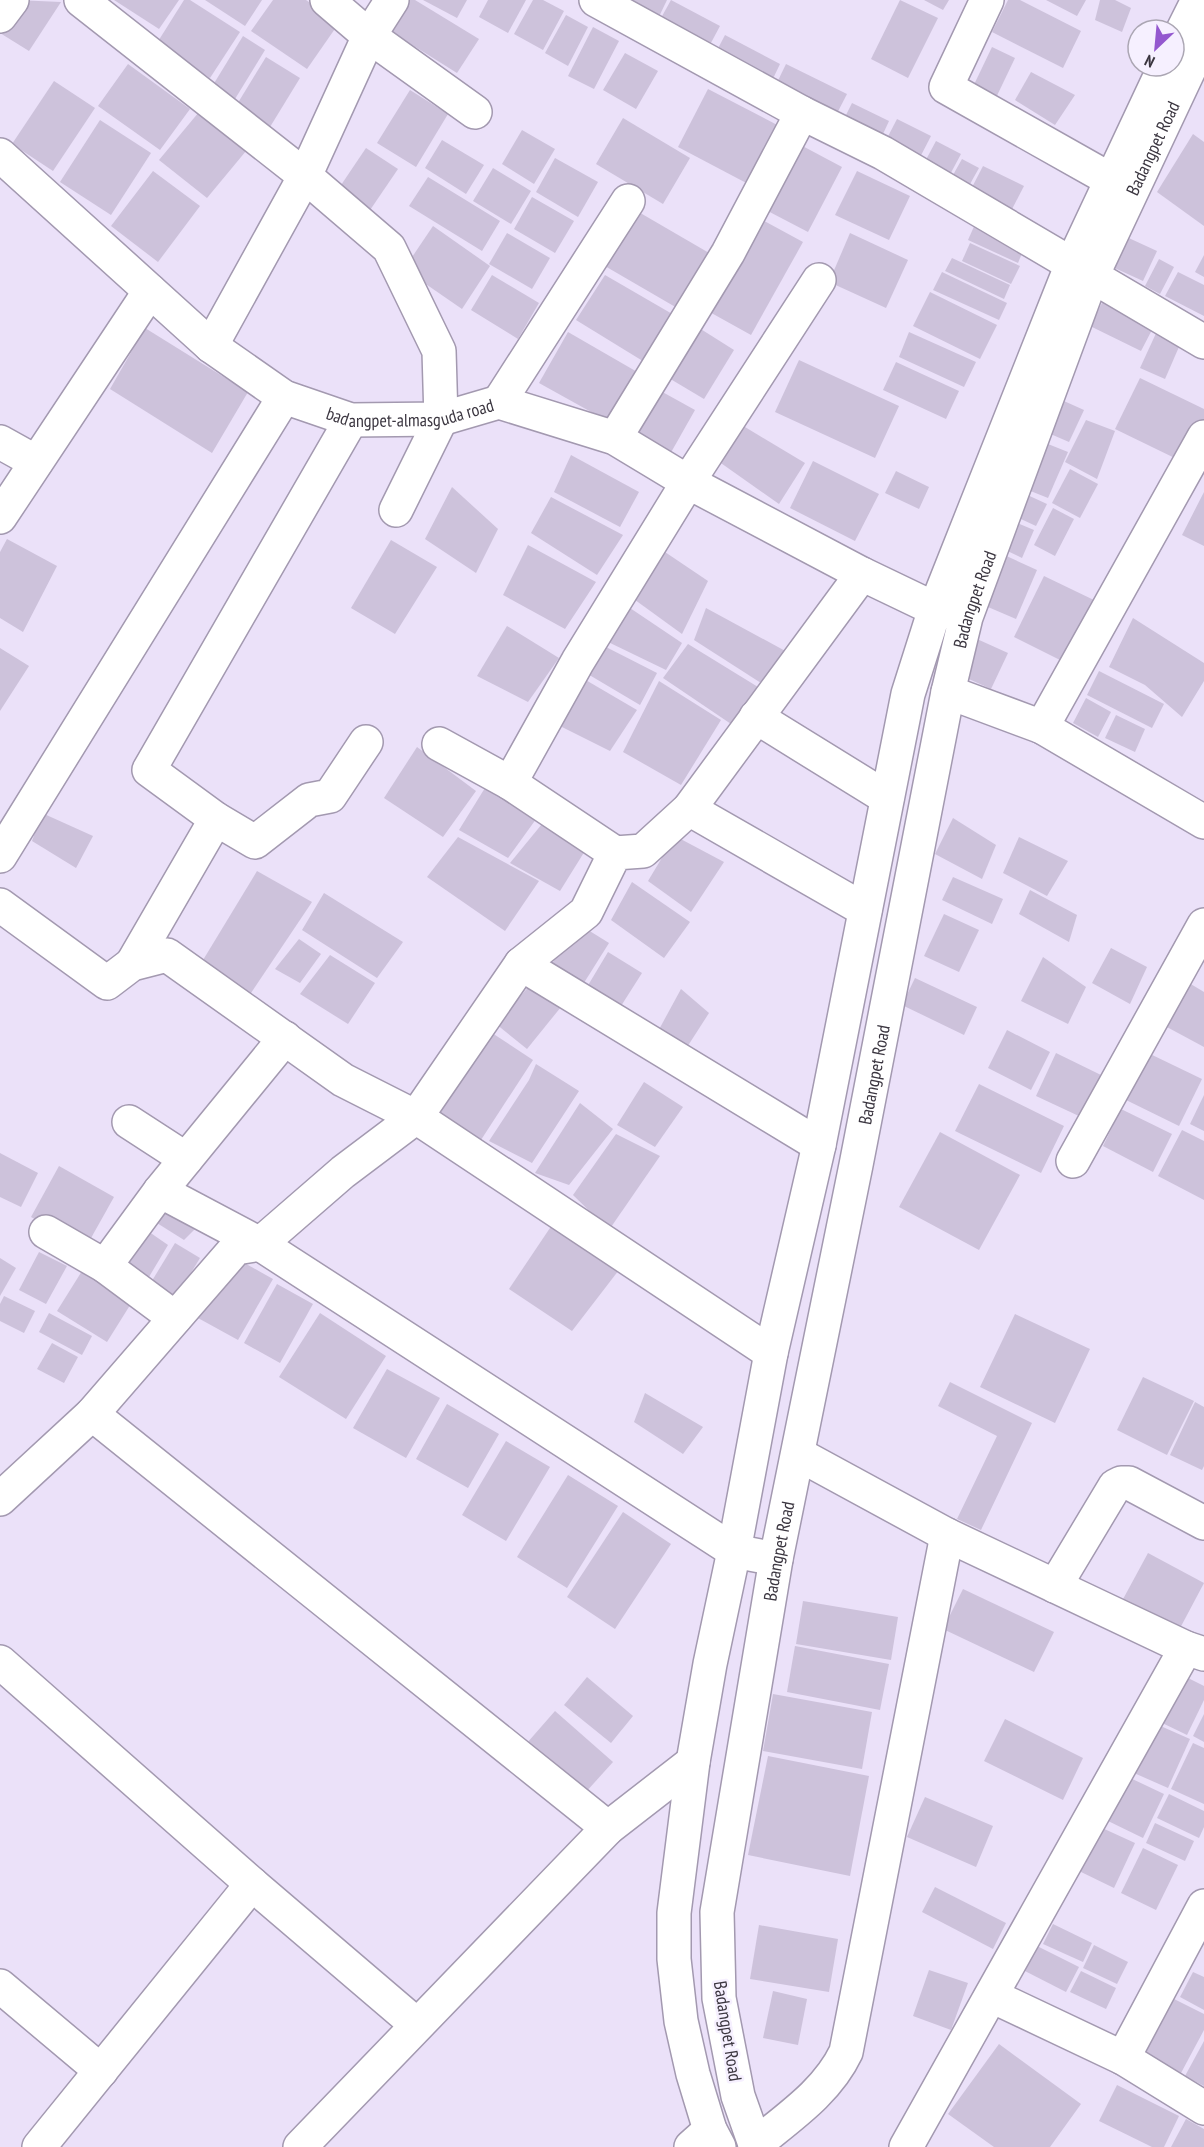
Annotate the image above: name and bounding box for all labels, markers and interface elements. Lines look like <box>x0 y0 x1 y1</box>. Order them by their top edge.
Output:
north arrow <box>1126 18 1186 78</box>
text: N <box>1141 51 1158 72</box>
street label: Badangpet Road <box>1120 97 1184 199</box>
street label: badangpet-almasguda road <box>323 393 496 432</box>
street label: Badangpet Road <box>947 548 1001 650</box>
street label: Badangpet Road <box>853 1023 895 1126</box>
street label: Badangpet Road <box>758 1499 799 1603</box>
street label: Badangpet Road <box>709 1979 747 2083</box>

